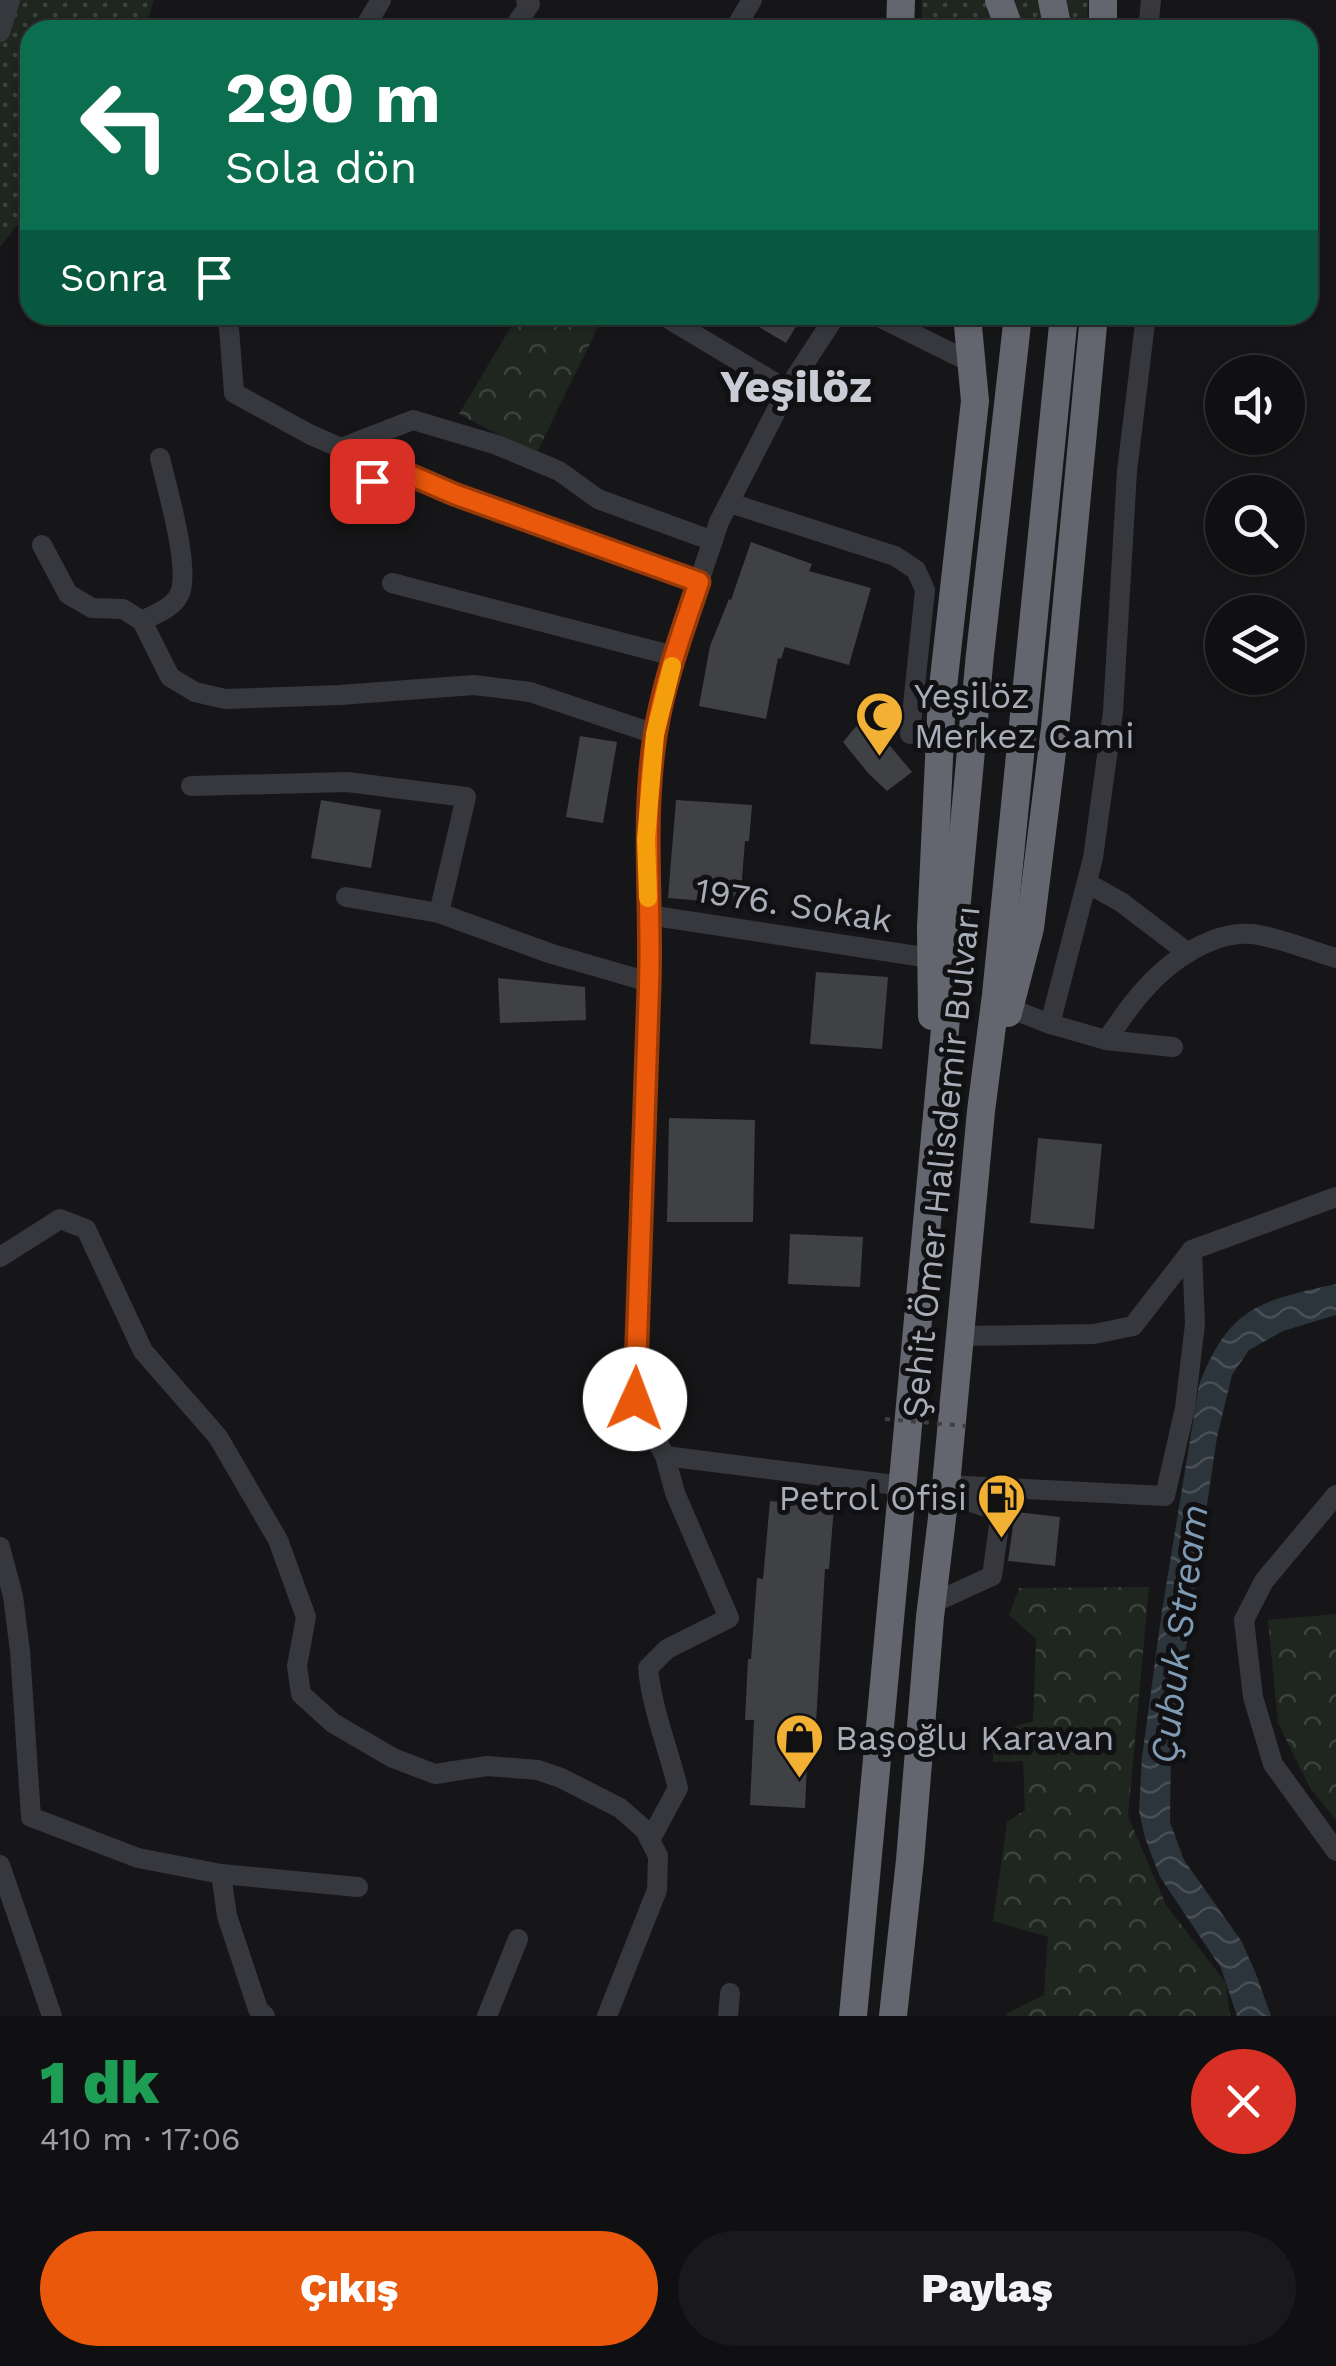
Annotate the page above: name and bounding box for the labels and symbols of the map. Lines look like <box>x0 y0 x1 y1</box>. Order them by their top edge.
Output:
district label: Yeşilöz <box>720 360 872 413</box>
pin <box>330 439 415 524</box>
place label: Yeşilöz Merkez Cami <box>914 675 1135 757</box>
mosque icon: Yeşilöz Merkez Cami <box>853 690 905 758</box>
street label: 1976. Sokak <box>693 869 896 941</box>
street label: Şehit Ömer Halisdemir Bulvarı <box>893 904 989 1420</box>
position arrow <box>583 1347 687 1451</box>
fuel station icon: Petrol Ofisi <box>976 1472 1028 1540</box>
place label: Petrol Ofisi <box>778 1477 967 1519</box>
water label: Çubuk Stream <box>1141 1502 1217 1766</box>
shop icon: Başoğlu Karavan <box>774 1712 826 1780</box>
place label: Başoğlu Karavan <box>835 1717 1114 1759</box>

